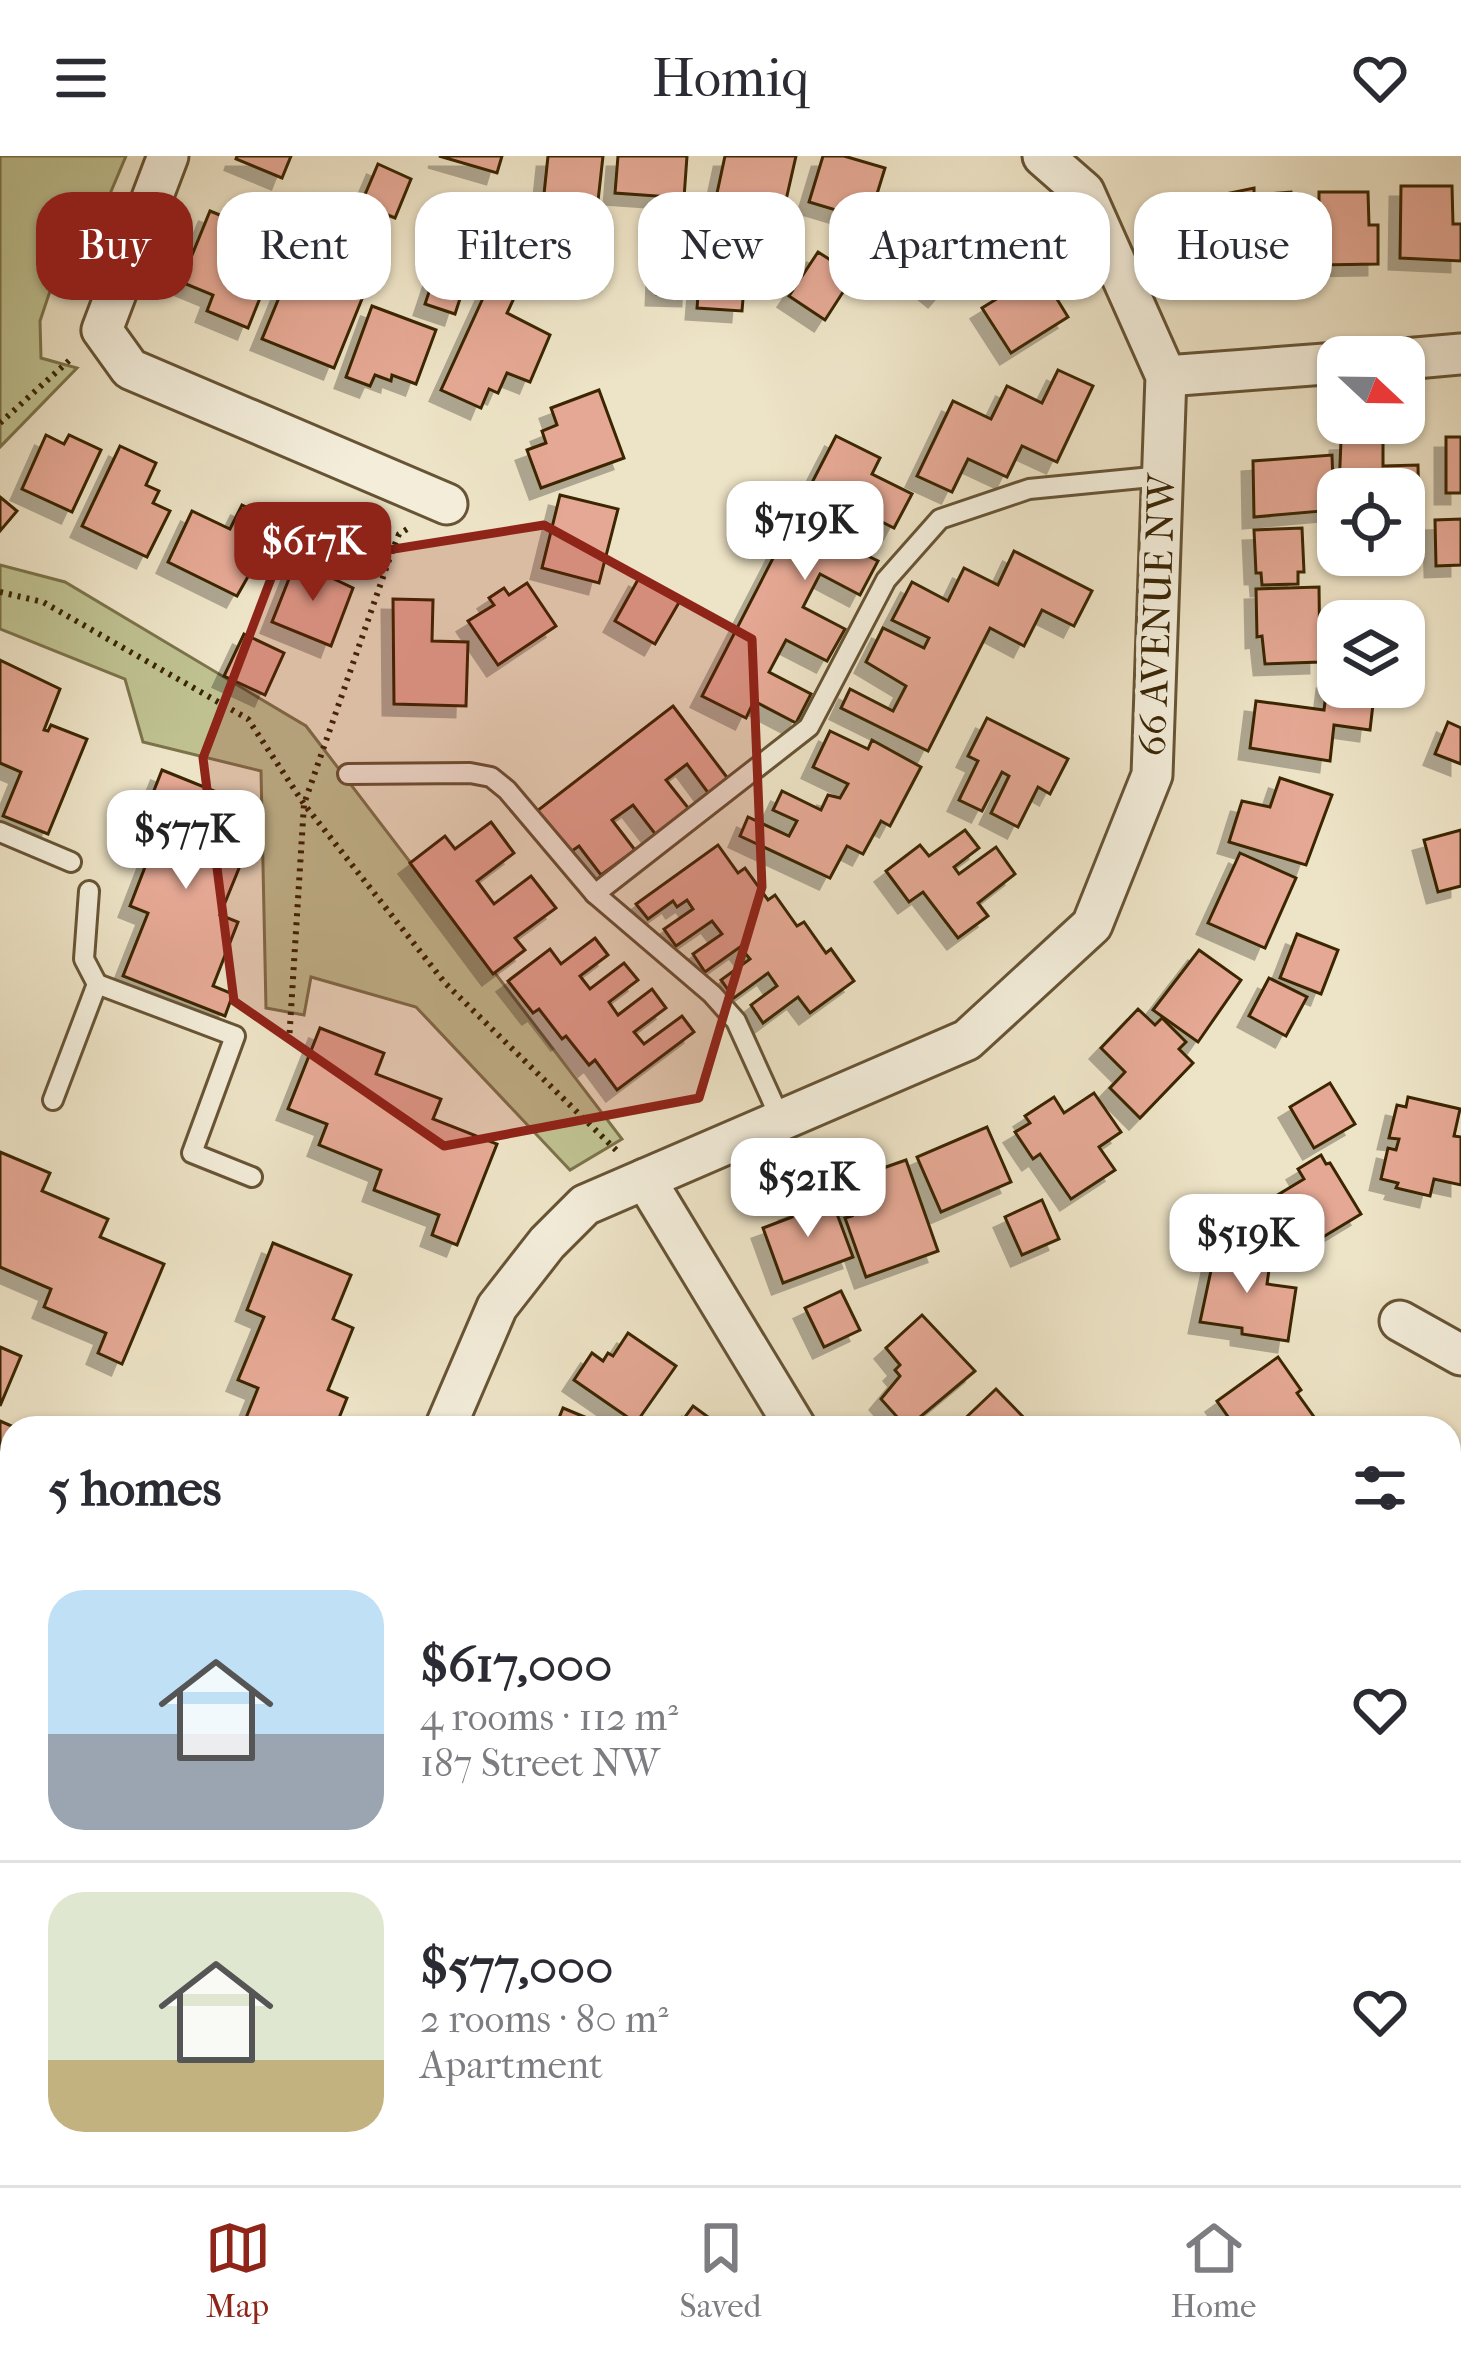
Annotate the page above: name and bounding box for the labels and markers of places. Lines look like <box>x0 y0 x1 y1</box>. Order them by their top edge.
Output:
pin: $719K <box>721 481 889 583</box>
pin: $617K <box>229 502 397 604</box>
pin: $577K <box>102 790 270 892</box>
pin: $521K <box>724 1138 892 1240</box>
pin: $519K <box>1163 1194 1331 1296</box>

